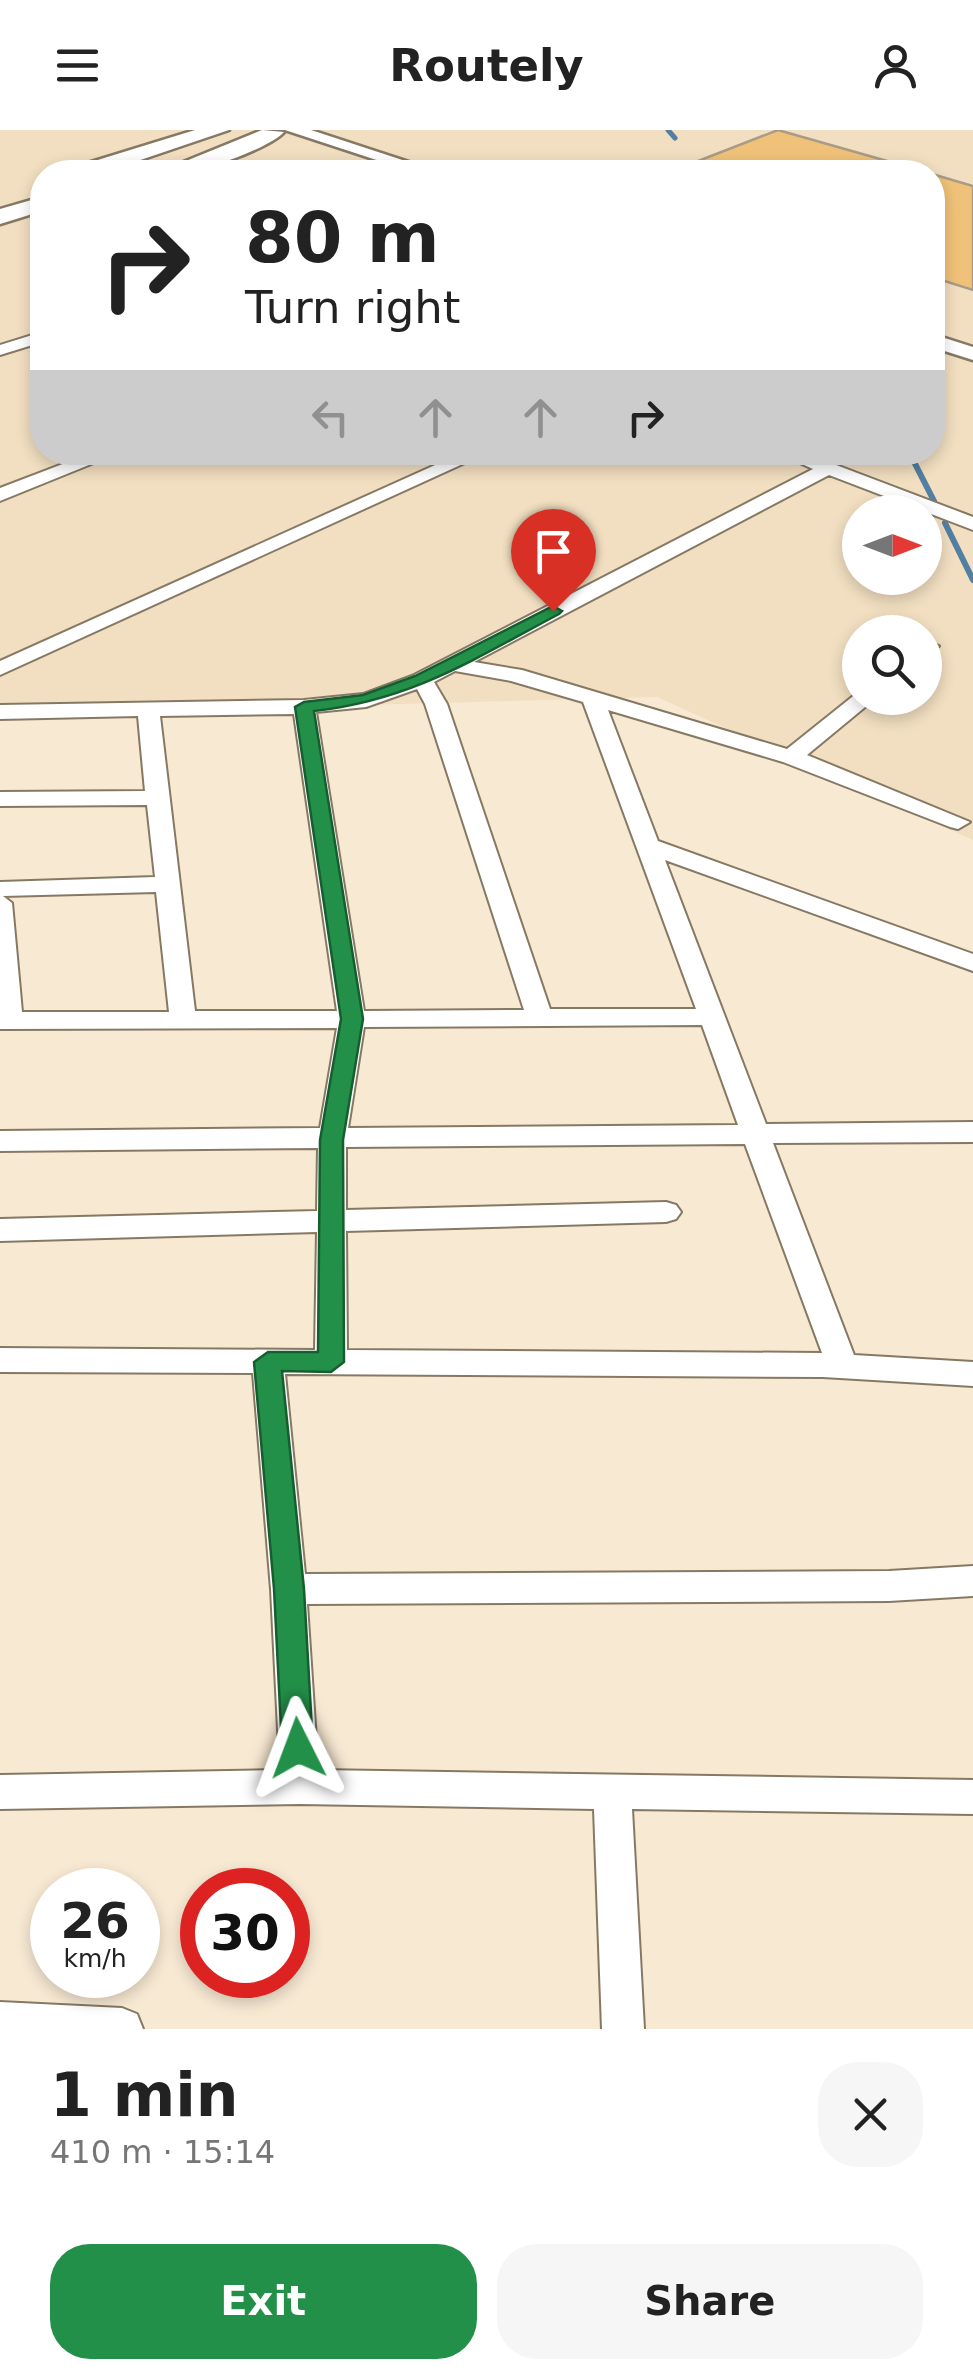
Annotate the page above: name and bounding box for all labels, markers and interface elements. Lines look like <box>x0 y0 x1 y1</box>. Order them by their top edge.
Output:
icon: menu <box>50 38 105 93</box>
icon: person <box>868 38 923 93</box>
text: Routely <box>389 39 584 92</box>
text: 80 m <box>245 197 440 279</box>
icon: right <box>80 200 210 330</box>
text: Turn right <box>245 281 460 334</box>
icon: left <box>303 390 358 445</box>
icon: ahead <box>408 390 463 445</box>
icon: ahead <box>513 390 568 445</box>
icon: right <box>618 390 673 445</box>
north arrow <box>842 495 942 595</box>
map controls <box>842 495 942 715</box>
pin <box>511 509 596 612</box>
icon: arrive <box>526 524 581 579</box>
button: search <box>842 615 942 715</box>
position arrow <box>246 1696 350 1800</box>
speed limit sign: 30 <box>180 1868 310 1998</box>
text: 26 <box>60 1892 130 1950</box>
text: km/h <box>63 1944 127 1973</box>
text: 1 min <box>50 2060 238 2130</box>
button: close <box>818 2062 923 2167</box>
text: 410 m · 15:14 <box>50 2133 275 2171</box>
button: Exit <box>50 2244 477 2359</box>
button: Share <box>497 2244 923 2359</box>

